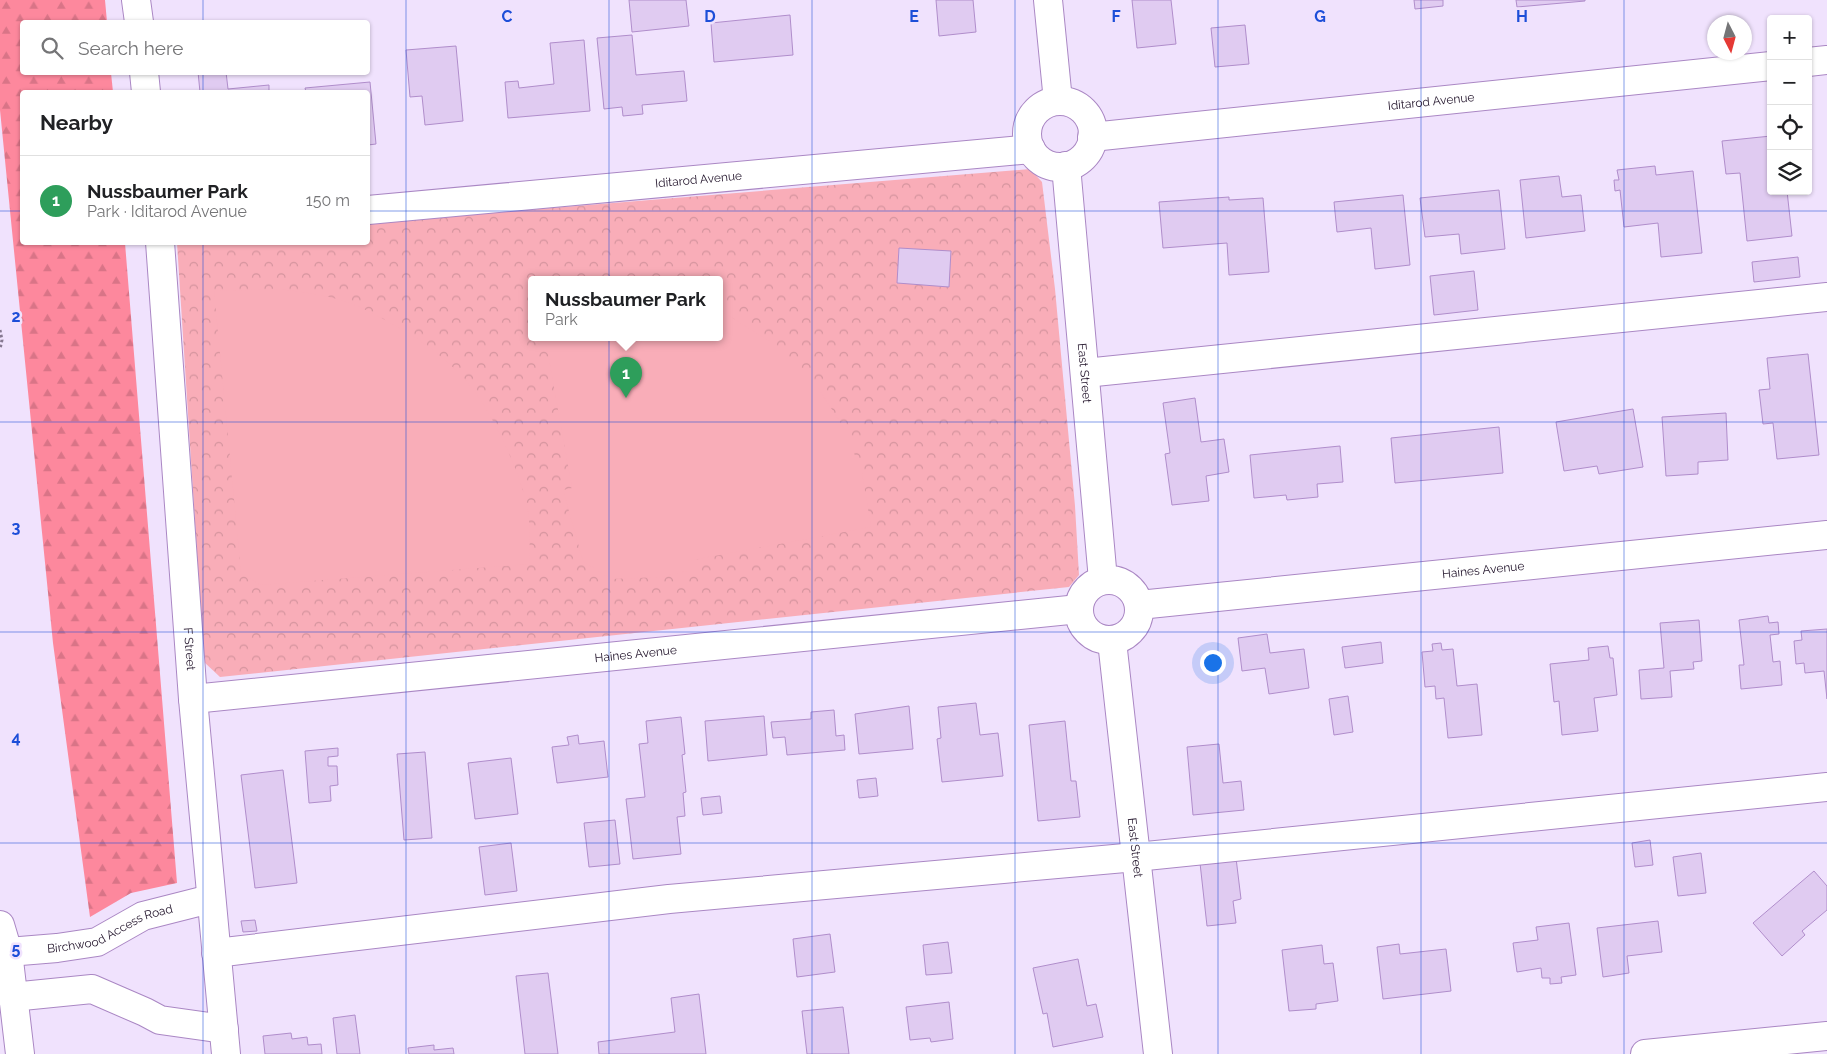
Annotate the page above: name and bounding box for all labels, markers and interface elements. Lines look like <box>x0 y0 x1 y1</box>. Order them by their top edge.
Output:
text: C <box>502 7 513 26</box>
text: D <box>704 7 716 26</box>
text: E <box>909 7 919 26</box>
text: F <box>1111 7 1121 26</box>
text: G <box>1314 7 1326 26</box>
text: H <box>1516 7 1528 26</box>
north arrow <box>1707 15 1752 60</box>
map controls <box>1767 15 1812 195</box>
button: + <box>1767 15 1812 60</box>
search box <box>20 20 370 75</box>
icon: search <box>38 34 66 62</box>
text: Search here <box>78 37 184 59</box>
button: − <box>1767 60 1812 105</box>
street label: Iditarod Avenue <box>1387 90 1475 113</box>
button: locate <box>1767 105 1812 150</box>
text: Nearby <box>40 110 113 135</box>
button: layers <box>1767 150 1812 195</box>
street label: Iditarod Avenue <box>655 169 743 191</box>
text: Nussbaumer Park <box>87 180 248 202</box>
text: 1 <box>52 191 60 210</box>
text: 150 m <box>306 191 350 210</box>
text: Park · Iditarod Avenue <box>87 202 247 221</box>
popup <box>528 276 723 341</box>
text: Nussbaumer Park <box>545 288 706 310</box>
text: 2 <box>11 307 21 326</box>
text: Park <box>545 310 578 329</box>
street label: East Street <box>1075 343 1094 404</box>
pin: 1 <box>610 357 642 398</box>
text: 3 <box>12 518 21 537</box>
street label: Haines Avenue <box>1441 559 1525 581</box>
street label: F Street <box>181 627 198 671</box>
street label: Haines Avenue <box>594 643 678 665</box>
your location <box>1200 650 1226 676</box>
text: 4 <box>11 728 21 747</box>
street label: East Street <box>1125 817 1145 878</box>
street label: Birchwood Access Road <box>46 902 174 956</box>
text: 5 <box>12 939 21 958</box>

